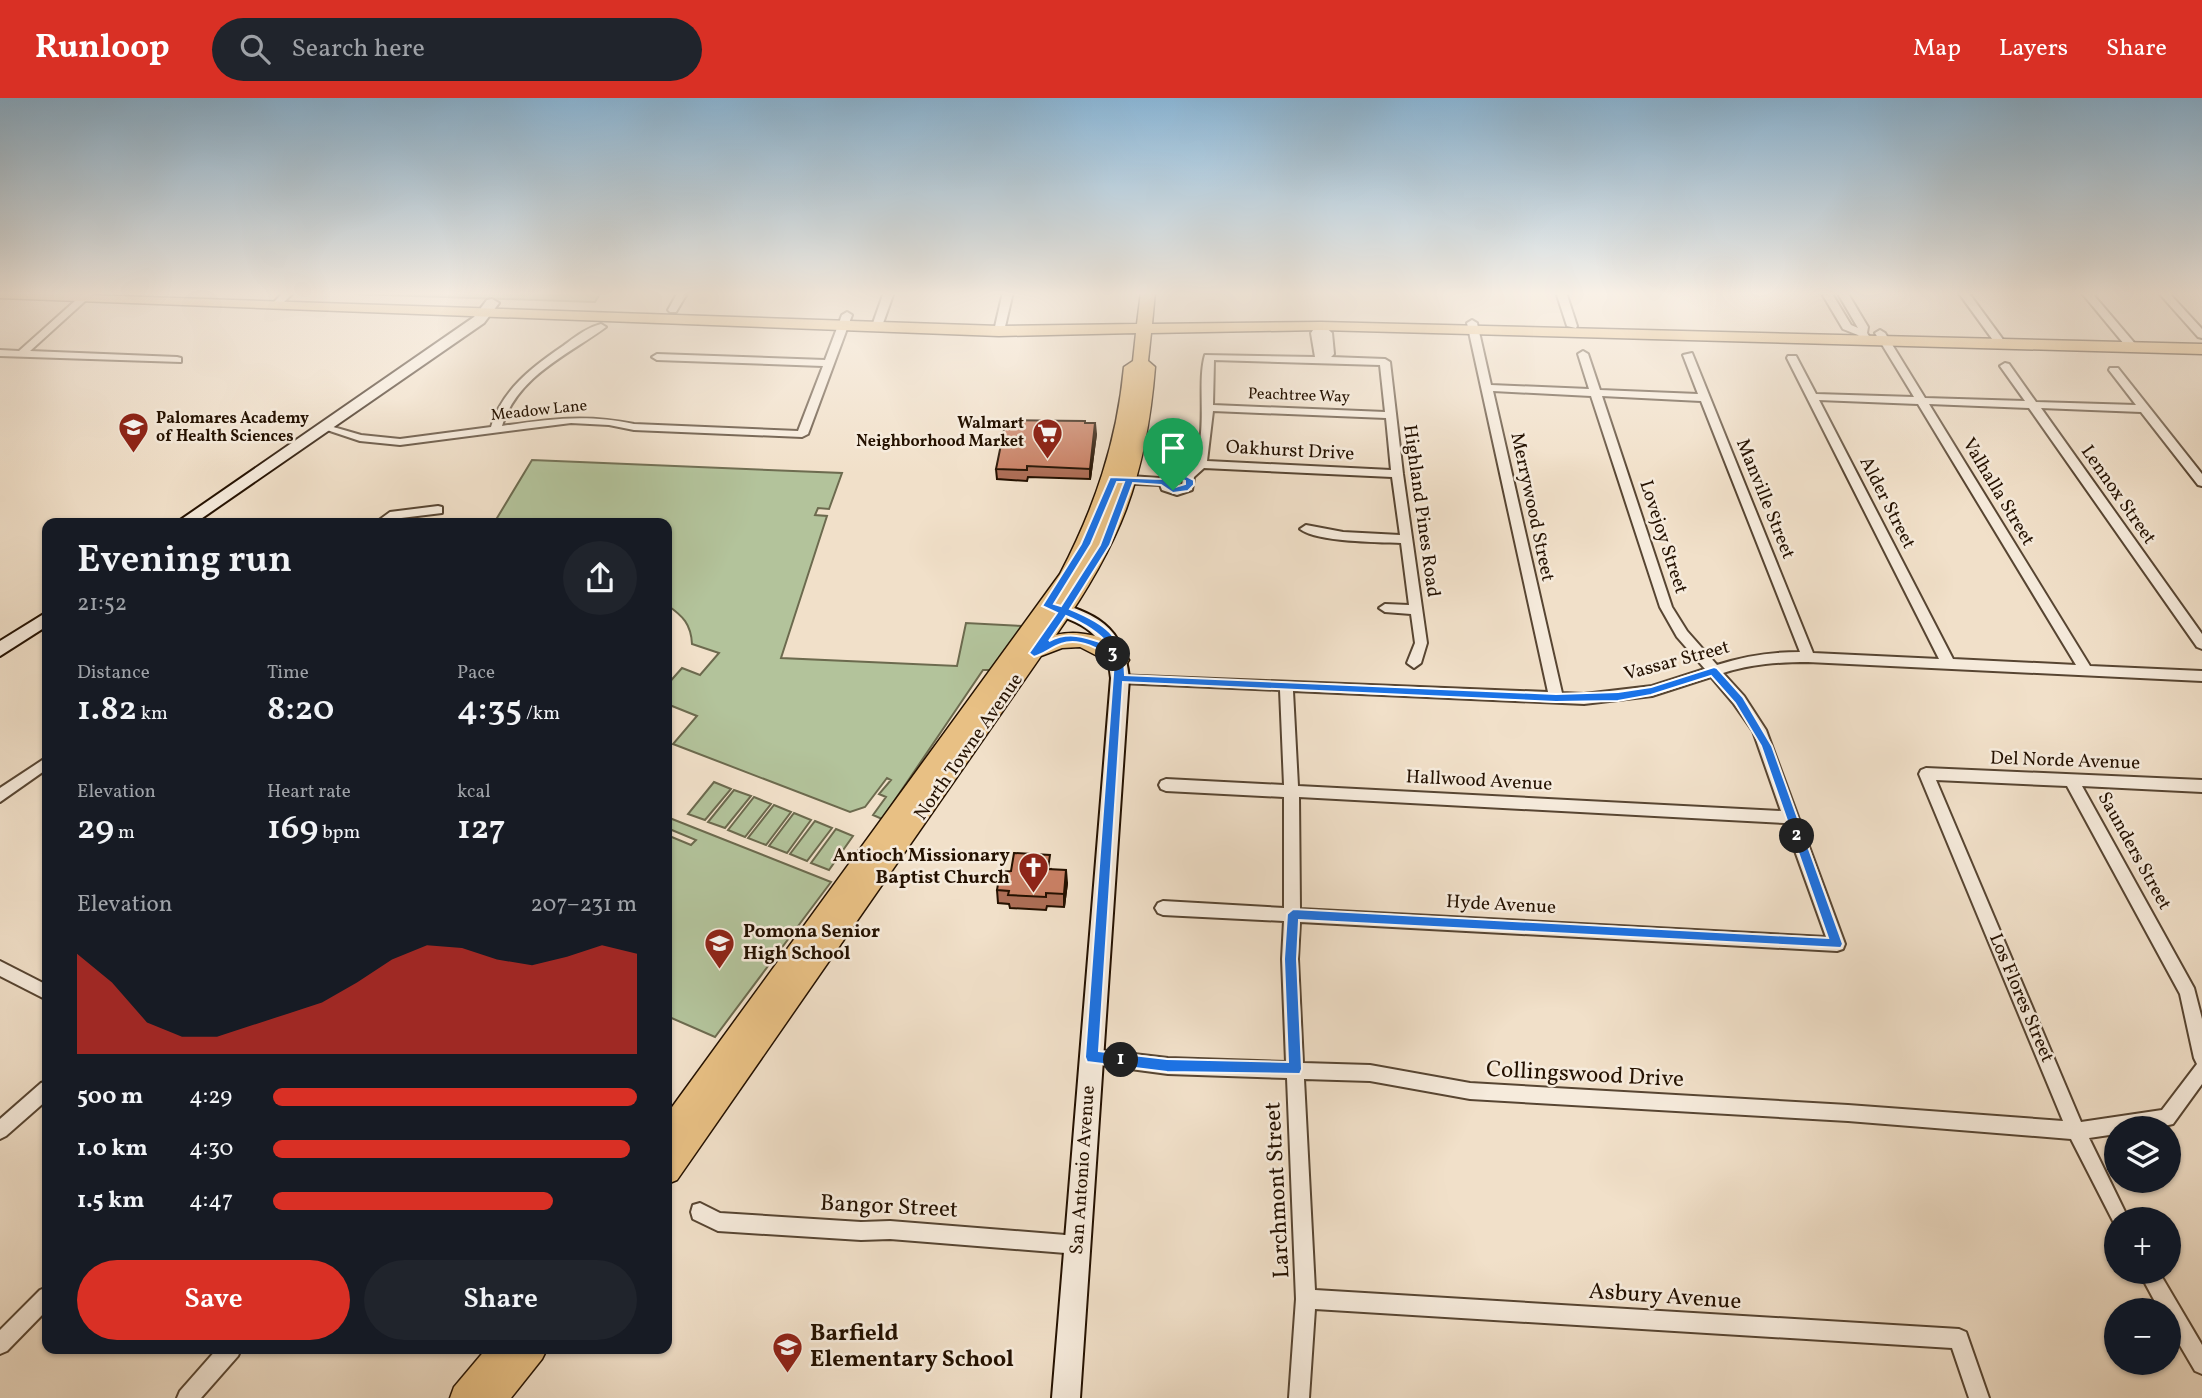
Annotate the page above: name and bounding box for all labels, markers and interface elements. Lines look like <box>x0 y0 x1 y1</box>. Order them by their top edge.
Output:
search box <box>212 18 702 81</box>
text: Runloop <box>35 26 170 72</box>
icon: search <box>236 30 274 68</box>
text: Search here <box>292 31 425 67</box>
text: Map <box>1913 32 1961 66</box>
text: Layers <box>1999 32 2068 66</box>
text: Share <box>2106 32 2167 66</box>
street label: Peachtree Way <box>1248 383 1351 409</box>
street label: Meadow Lane <box>490 395 588 427</box>
place label: Palomares Academy of Health Sciences <box>156 408 309 448</box>
school or university icon: Palomares Academy of Health Sciences <box>116 411 150 455</box>
place label: Walmart Neighborhood Market <box>856 413 1024 453</box>
supermarket icon: Walmart Neighborhood Market <box>1030 416 1064 460</box>
pin <box>1143 418 1203 490</box>
street label: Highland Pines Road <box>1396 423 1446 599</box>
icon: arrive <box>1154 429 1192 467</box>
street label: Merrywood Street <box>1504 430 1561 584</box>
street label: Valhalla Street <box>1956 433 2041 551</box>
street label: Oakhurst Drive <box>1225 435 1355 467</box>
street label: Manville Street <box>1729 435 1801 563</box>
street label: Lennox Street <box>2074 440 2162 550</box>
street label: Alder Street <box>1853 452 1922 554</box>
street label: Lovejoy Street <box>1632 477 1694 597</box>
text: Evening run <box>77 535 292 588</box>
button: share <box>563 541 637 615</box>
text: 21:52 <box>77 588 127 620</box>
street label: Vassar Street <box>1621 634 1733 688</box>
pin: 3 <box>1096 636 1130 672</box>
text: 3 <box>1108 640 1117 666</box>
text: Distance <box>77 660 150 686</box>
text: Time <box>267 660 309 686</box>
text: Pace <box>457 660 495 686</box>
street label: North Towne Avenue <box>908 668 1030 826</box>
text: 1.82 <box>77 686 137 734</box>
text: 8:20 <box>267 686 334 734</box>
text: 4:35 <box>457 686 522 734</box>
text: km <box>137 701 168 727</box>
text: /km <box>522 701 560 727</box>
street label: Del Norde Avenue <box>1989 745 2141 777</box>
street label: Hallwood Avenue <box>1405 764 1553 798</box>
text: Elevation <box>77 779 156 805</box>
text: Heart rate <box>267 779 351 805</box>
text: kcal <box>457 779 491 805</box>
street label: Saunders Street <box>2091 787 2177 915</box>
text: 29 <box>77 805 114 853</box>
text: 169 <box>267 805 318 853</box>
text: 127 <box>457 805 506 853</box>
pin: 2 <box>1780 818 1814 854</box>
text: m <box>114 820 135 846</box>
text: bpm <box>318 820 360 846</box>
text: 2 <box>1792 822 1801 848</box>
place label: Antioch Missionary Baptist Church <box>833 843 1010 891</box>
church icon: Antioch Missionary Baptist Church <box>1016 850 1050 894</box>
text: Elevation <box>77 889 173 921</box>
text: 207–231 m <box>530 889 637 921</box>
street label: Hyde Avenue <box>1445 889 1557 921</box>
place label: Pomona Senior High School <box>743 919 880 967</box>
school or university icon: Pomona Senior High School <box>703 926 737 970</box>
street label: Los Flores Street <box>1982 929 2060 1067</box>
pin: 1 <box>1104 1042 1138 1077</box>
text: 1 <box>1117 1046 1124 1072</box>
street label: Collingswood Drive <box>1485 1054 1685 1096</box>
text: 500 m <box>77 1081 143 1113</box>
text: 4:29 <box>189 1081 232 1113</box>
street label: San Antonio Avenue <box>1064 1085 1102 1255</box>
street label: Larchmont Street <box>1257 1101 1299 1279</box>
map controls <box>2104 1116 2181 1375</box>
button: layers <box>2104 1116 2181 1193</box>
text: 1.0 km <box>77 1133 148 1165</box>
text: 4:30 <box>189 1133 233 1165</box>
text: 1.5 km <box>77 1185 144 1217</box>
text: 4:47 <box>189 1185 233 1217</box>
street label: Bangor Street <box>819 1187 959 1227</box>
button: + <box>2104 1207 2181 1284</box>
button: Save <box>77 1260 350 1340</box>
button: Share <box>364 1260 637 1340</box>
street label: Asbury Avenue <box>1588 1276 1742 1318</box>
button: − <box>2104 1298 2181 1375</box>
place label: Barfield Elementary School <box>810 1318 1014 1376</box>
school or university icon: Barfield Elementary School <box>770 1330 804 1374</box>

